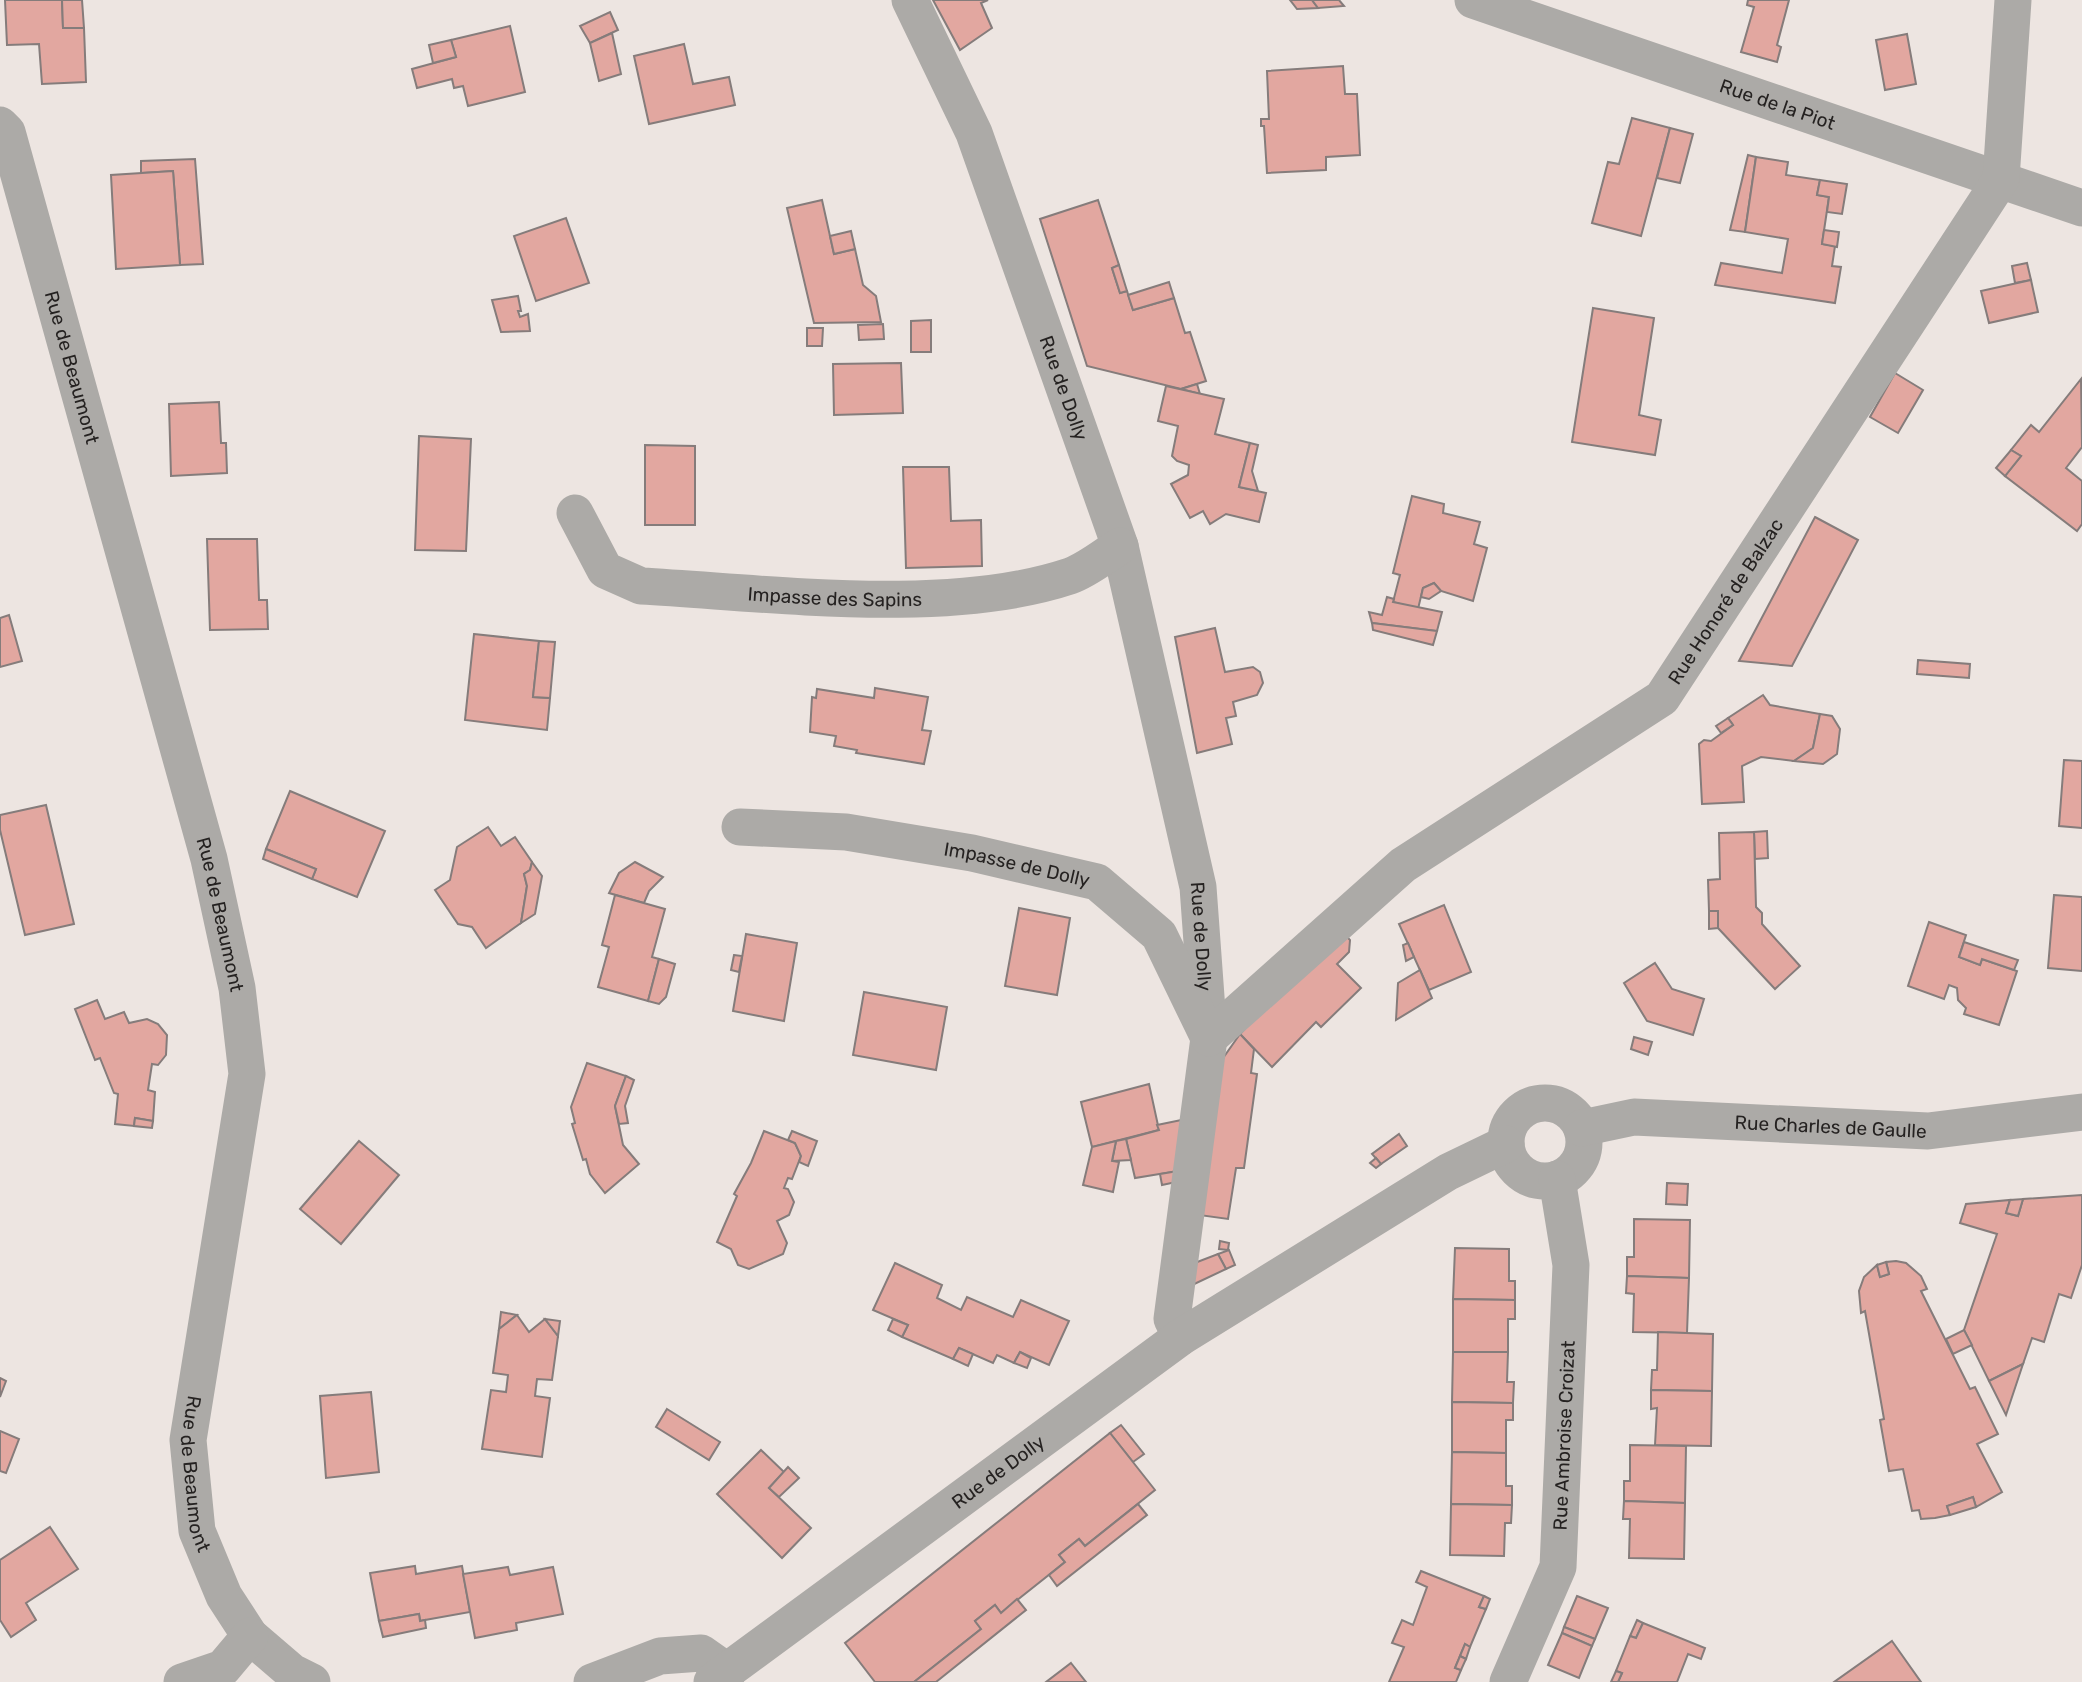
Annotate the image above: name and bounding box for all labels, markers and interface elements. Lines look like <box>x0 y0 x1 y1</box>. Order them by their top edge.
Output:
street label: Rue de la Piot <box>1717 74 1839 135</box>
street label: Rue de Beaumont <box>40 288 104 447</box>
street label: Rue de Dolly <box>1035 333 1093 444</box>
street label: Rue Honoré de Balzac <box>1663 514 1788 689</box>
street label: Impasse des Sapins <box>747 582 922 611</box>
street label: Rue de Beaumont <box>191 835 249 994</box>
street label: Impasse de Dolly <box>942 837 1092 892</box>
street label: Rue de Dolly <box>1186 881 1217 992</box>
street label: Rue Charles de Gaulle <box>1734 1111 1927 1143</box>
street label: Rue Ambroise Croizat <box>1549 1340 1580 1531</box>
street label: Rue de Beaumont <box>176 1394 216 1556</box>
street label: Rue de Dolly <box>947 1430 1049 1514</box>

